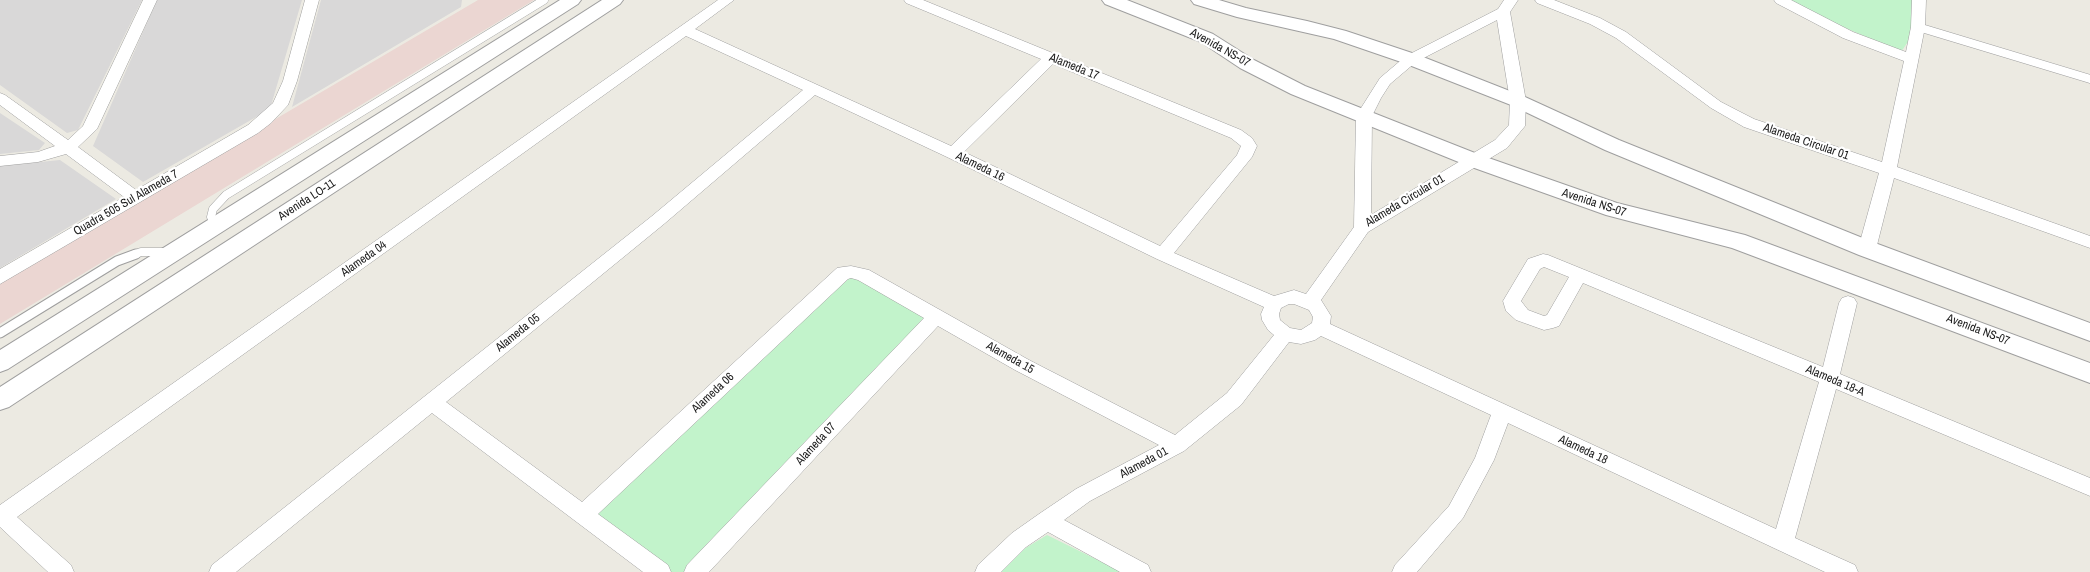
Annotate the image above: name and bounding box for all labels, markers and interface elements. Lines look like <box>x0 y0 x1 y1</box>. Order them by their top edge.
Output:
street label: Avenida NS-07 <box>1187 26 1253 70</box>
street label: Alameda 17 <box>1047 50 1101 84</box>
street label: Alameda Circular 01 <box>1761 121 1851 163</box>
street label: Alameda 16 <box>953 149 1007 185</box>
street label: Quadra 505 Sul Alameda 7 <box>71 167 181 239</box>
street label: Alameda Circular 01 <box>1363 172 1447 230</box>
street label: Avenida LO-11 <box>276 176 338 224</box>
street label: Avenida NS-07 <box>1560 186 1628 220</box>
street label: Alameda 04 <box>338 238 390 280</box>
street label: Alameda 05 <box>493 311 543 355</box>
street label: Avenida NS-07 <box>1944 311 2012 349</box>
street label: Alameda 15 <box>984 339 1036 377</box>
street label: Alameda 18-A <box>1803 362 1867 400</box>
street label: Alameda 06 <box>689 370 737 416</box>
street label: Alameda 07 <box>793 420 839 468</box>
street label: Alameda 18 <box>1556 432 1610 468</box>
street label: Alameda 01 <box>1117 444 1171 482</box>

